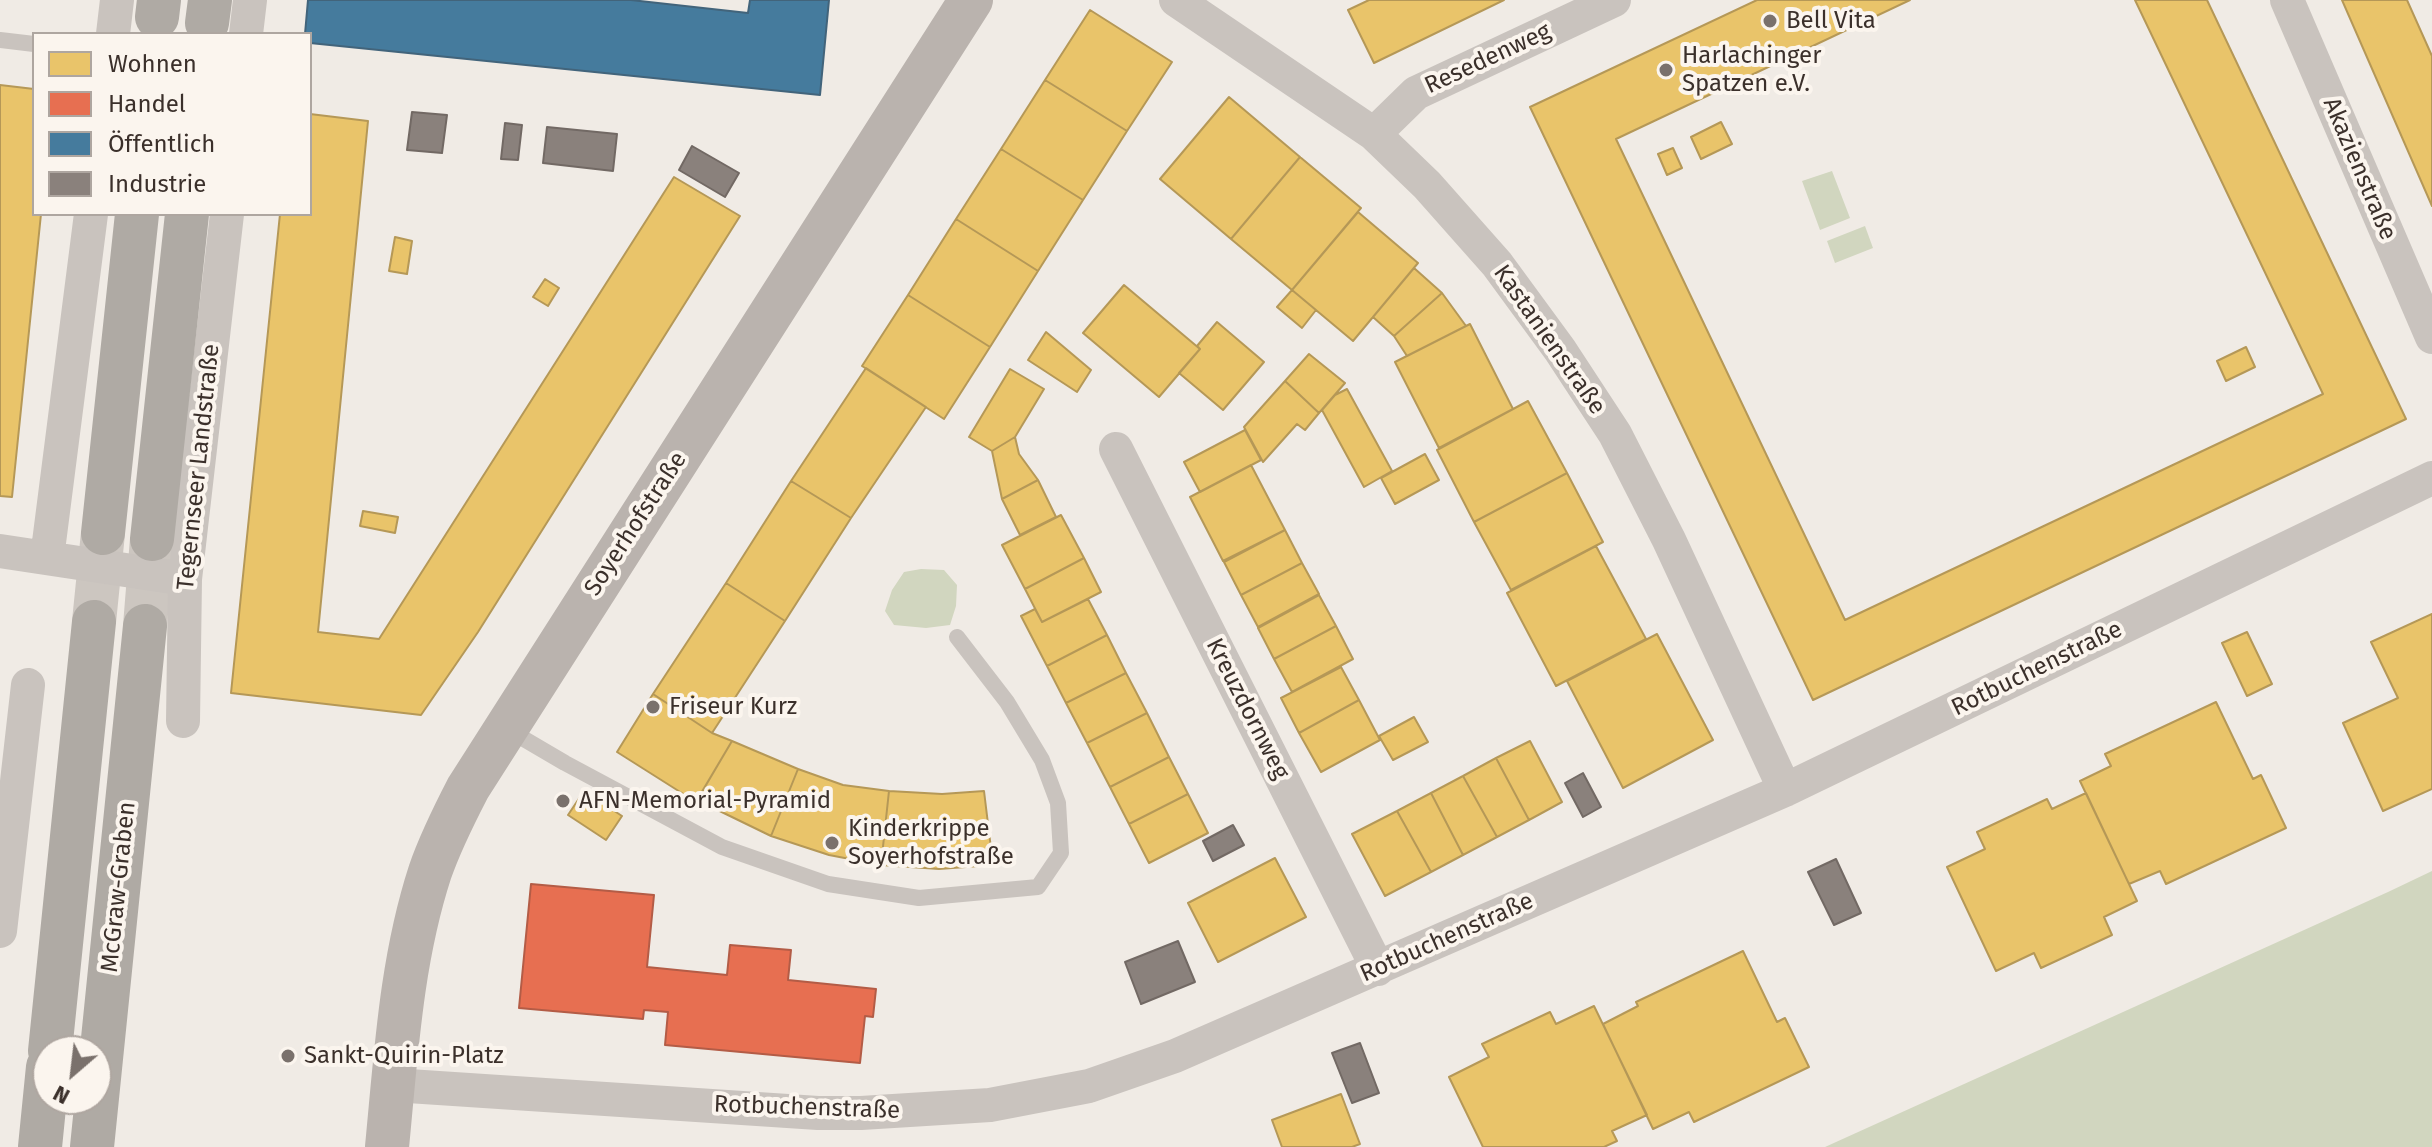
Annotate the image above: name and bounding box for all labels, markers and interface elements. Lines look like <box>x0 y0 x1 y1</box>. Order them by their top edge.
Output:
place label: Bell Vita <box>1786 7 1876 35</box>
marker: Bell Vita <box>1761 12 1779 30</box>
street label: Resedenweg <box>1420 17 1556 101</box>
legend <box>32 32 312 216</box>
place label: Harlachinger Spatzen e.V. <box>1682 42 1821 98</box>
text: Wohnen <box>108 50 197 78</box>
marker: Harlachinger Spatzen e.V. <box>1657 61 1675 79</box>
text: Handel <box>108 90 186 118</box>
street label: Akazienstraße <box>2316 94 2402 244</box>
text: Öffentlich <box>108 130 215 158</box>
text: Industrie <box>108 170 206 198</box>
street label: Kastanienstraße <box>1487 260 1611 420</box>
street label: Tegernseer Landstraße <box>172 342 226 592</box>
street label: Soyerhofstraße <box>579 447 693 601</box>
street label: Rotbuchenstraße <box>1947 615 2127 723</box>
street label: Kreuzdornweg <box>1199 634 1295 784</box>
place label: Friseur Kurz <box>669 693 797 721</box>
marker: Friseur Kurz <box>644 698 662 716</box>
place label: AFN-Memorial-Pyramid <box>579 787 831 815</box>
marker: AFN-Memorial-Pyramid <box>554 792 572 810</box>
street label: McGraw-Graben <box>96 800 142 974</box>
place label: Kinderkrippe Soyerhofstraße <box>848 815 1014 871</box>
marker: Kinderkrippe Soyerhofstraße <box>823 834 841 852</box>
street label: Rotbuchenstraße <box>1356 887 1538 989</box>
north arrow <box>32 1035 112 1115</box>
place label: Sankt-Quirin-Platz <box>304 1042 504 1070</box>
marker: Sankt-Quirin-Platz <box>279 1047 297 1065</box>
text: N <box>49 1080 74 1110</box>
street label: Rotbuchenstraße <box>713 1090 901 1126</box>

